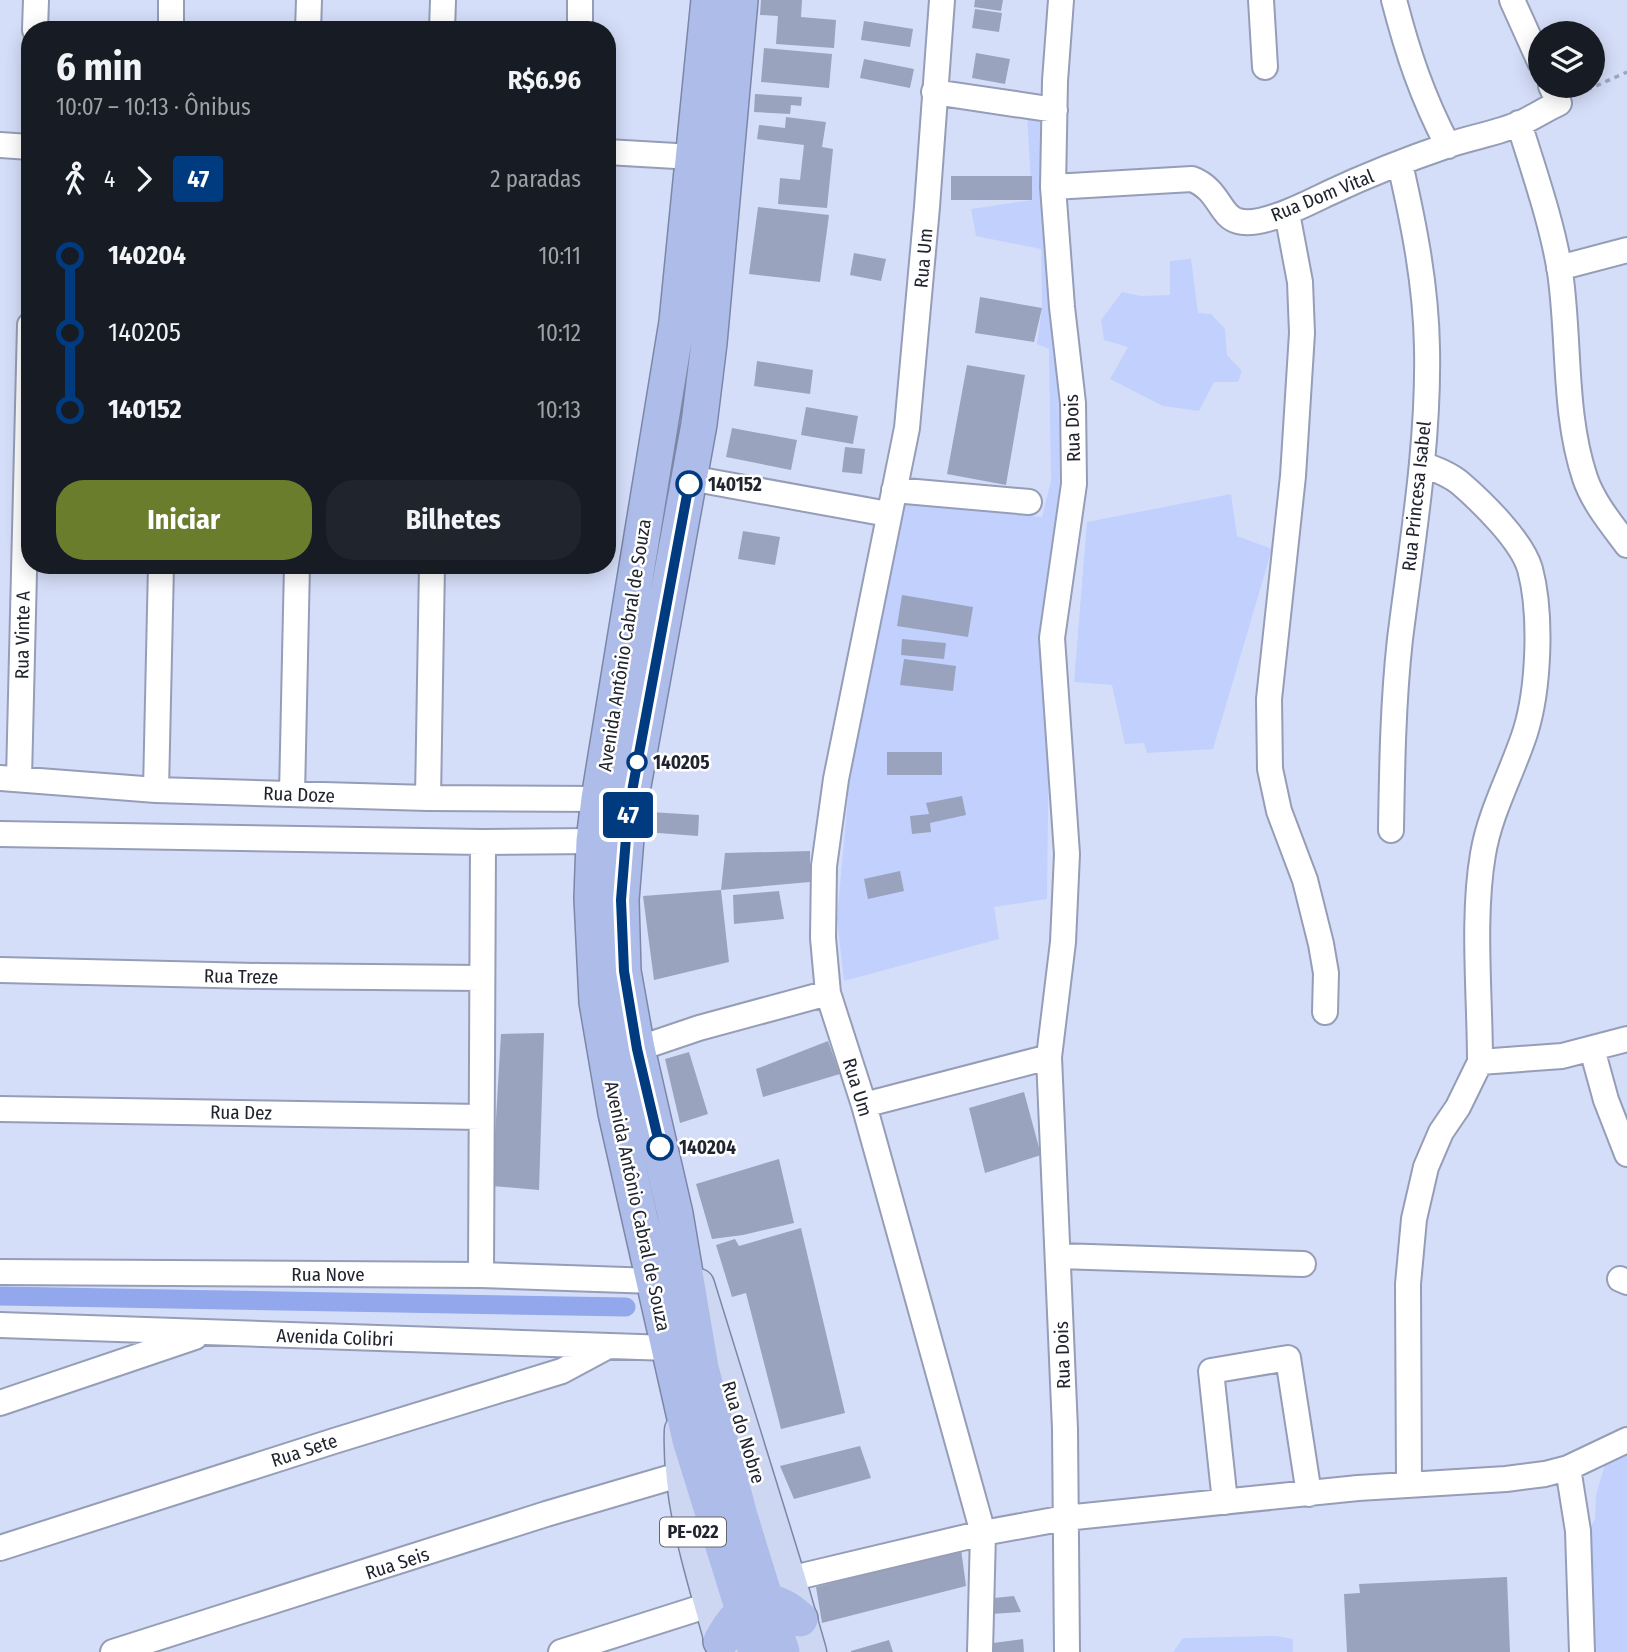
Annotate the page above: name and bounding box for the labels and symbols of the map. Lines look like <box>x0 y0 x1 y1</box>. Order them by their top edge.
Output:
street label: Rua Dom Vital <box>1267 164 1377 227</box>
street label: Rua Um <box>909 227 938 289</box>
street label: Rua Dois <box>1060 394 1085 462</box>
street label: Rua Princesa Isabel <box>1397 420 1436 572</box>
marker: 140152 <box>676 471 702 497</box>
place label: 140152 <box>708 473 762 496</box>
street label: Avenida Antônio Cabral de Souza <box>593 517 656 773</box>
street label: Rua Vinte A <box>10 591 35 679</box>
place label: 140205 <box>653 751 710 774</box>
marker: 140205 <box>627 752 647 772</box>
street label: Rua Doze <box>263 782 335 807</box>
line badge: 47 <box>596 792 660 838</box>
street label: Rua Treze <box>204 964 278 989</box>
street label: Rua Um <box>838 1055 877 1119</box>
street label: Avenida Antônio Cabral de Souza <box>600 1079 675 1333</box>
street label: Rua Dez <box>210 1100 273 1125</box>
marker: 140204 <box>647 1134 673 1160</box>
place label: 140204 <box>679 1136 736 1159</box>
street label: Rua Nove <box>291 1263 365 1286</box>
street label: Rua Dois <box>1050 1321 1075 1389</box>
street label: Avenida Colibri <box>276 1324 394 1351</box>
street label: Rua do Nobre <box>717 1378 770 1486</box>
street label: Rua Sete <box>268 1429 340 1472</box>
road number: PE-022 <box>660 1518 726 1546</box>
street label: Rua Seis <box>362 1542 432 1585</box>

